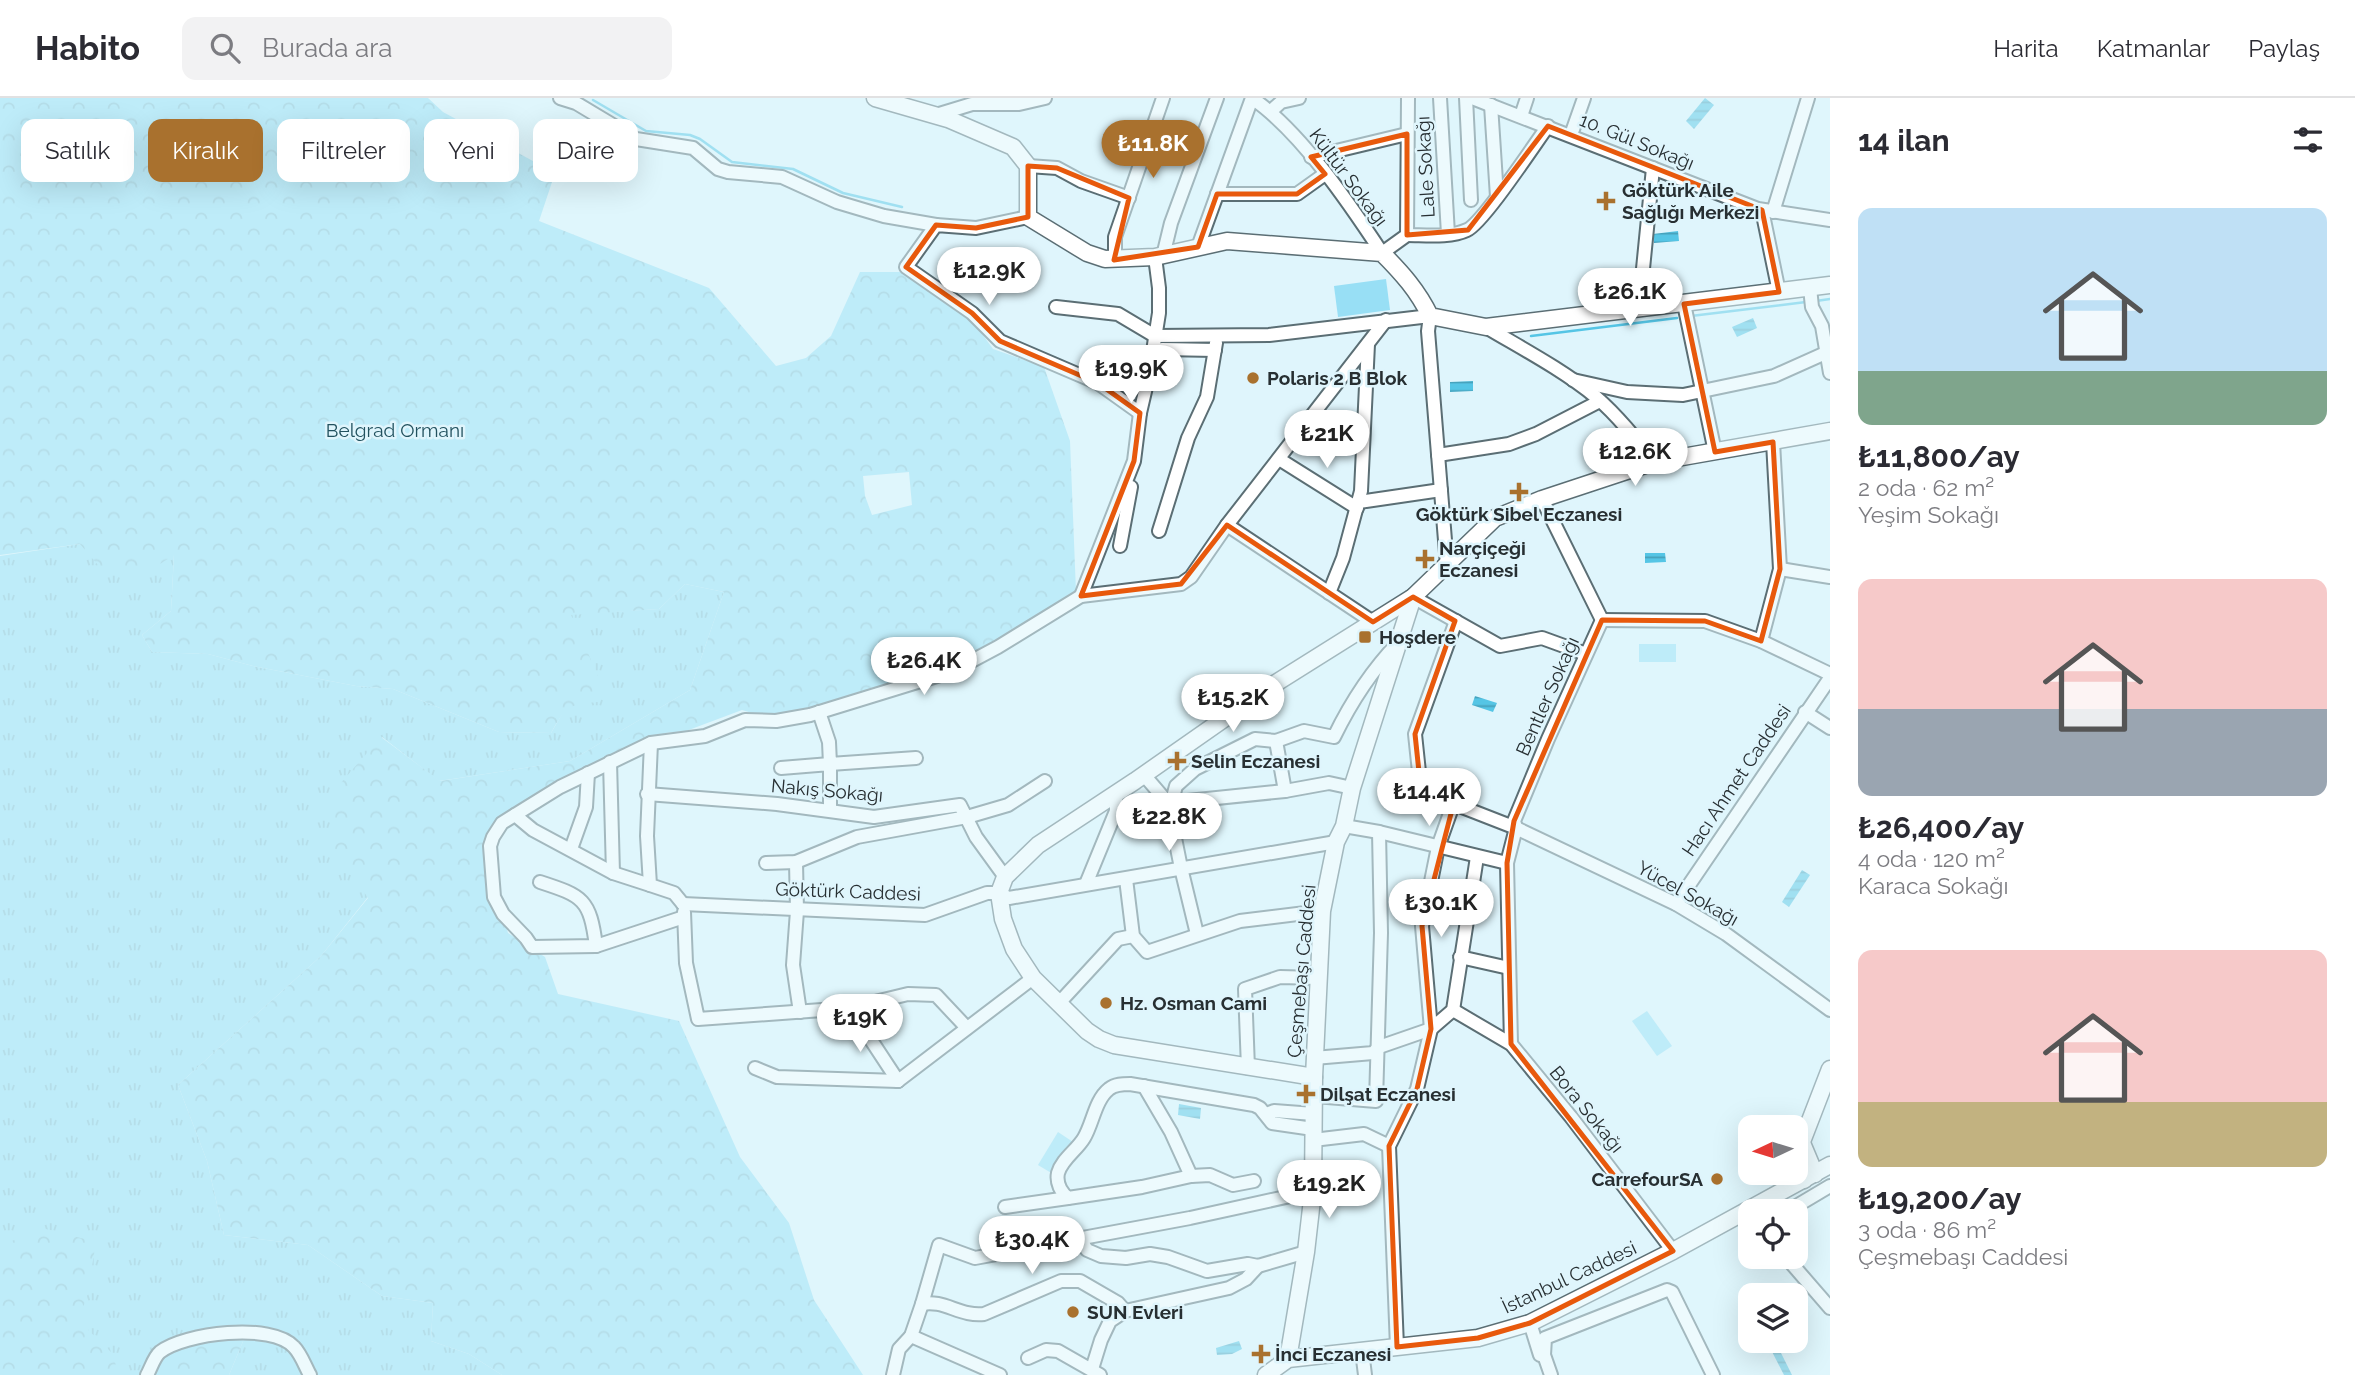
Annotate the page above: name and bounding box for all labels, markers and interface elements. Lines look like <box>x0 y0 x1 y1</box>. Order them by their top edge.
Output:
search box <box>182 17 672 80</box>
text: Habito <box>35 29 140 68</box>
icon: search <box>206 29 244 67</box>
text: Burada ara <box>262 33 393 63</box>
text: Harita <box>1993 34 2059 63</box>
text: Katmanlar <box>2097 34 2210 63</box>
text: Paylaş <box>2248 34 2320 63</box>
street label: 10. Gül Sokağı <box>1576 108 1698 174</box>
street label: Lale Sokağı <box>1411 116 1439 218</box>
chip: Satılık <box>21 119 134 182</box>
chip: Kiralık <box>148 119 263 182</box>
chip: Filtreler <box>277 119 410 182</box>
chip: Yeni <box>424 119 519 182</box>
chip: Daire <box>533 119 638 182</box>
pin: ₺11.8K <box>1096 120 1210 180</box>
icon: filters <box>2289 121 2327 159</box>
text: 14 ilan <box>1858 123 1950 158</box>
street label: Kültür Sokağı <box>1305 124 1393 230</box>
text: ₺11.8K <box>1118 129 1188 156</box>
place label: Göktürk Aile Sağlığı Merkezi <box>1622 179 1759 223</box>
marker: Göktürk Aile Sağlığı Merkezi <box>1596 191 1616 211</box>
pin: ₺12.9K <box>932 248 1046 307</box>
icon: home <box>2030 253 2156 379</box>
text: ₺12.9K <box>953 256 1025 283</box>
pin: ₺26.1K <box>1573 268 1687 328</box>
text: ₺26.1K <box>1594 277 1666 304</box>
pin: ₺19.9K <box>1074 345 1188 405</box>
text: ₺19.9K <box>1095 354 1167 381</box>
place label: Polaris 2 B Blok <box>1267 367 1407 389</box>
marker: Polaris 2 B Blok <box>1245 370 1261 386</box>
pin: ₺21K <box>1286 410 1368 470</box>
park label: Belgrad Ormanı <box>326 419 464 441</box>
text: ₺21K <box>1300 419 1354 446</box>
pin: ₺12.6K <box>1578 428 1692 488</box>
text: ₺12.6K <box>1599 437 1671 464</box>
text: ₺11,800/ay <box>1858 439 2020 474</box>
text: 2 oda · 62 m² <box>1858 474 1994 501</box>
marker: Göktürk Sibel Eczanesi <box>1511 484 1527 500</box>
text: Yeşim Sokağı <box>1858 501 1999 528</box>
place label: Göktürk Sibel Eczanesi <box>1416 503 1622 525</box>
place label: Narçiçeği Eczanesi <box>1439 537 1526 581</box>
marker: Narçiçeği Eczanesi <box>1417 551 1433 567</box>
icon: home <box>2030 624 2156 750</box>
place label: Hoşdere <box>1379 626 1456 648</box>
marker: Hoşdere <box>1357 629 1373 645</box>
street label: Bentler Sokağı <box>1511 633 1583 759</box>
pin: ₺26.4K <box>867 638 981 697</box>
text: ₺26.4K <box>887 646 961 673</box>
pin: ₺15.2K <box>1176 674 1290 734</box>
text: ₺15.2K <box>1197 683 1269 710</box>
street label: Hacı Ahmet Caddesi <box>1677 700 1795 860</box>
place label: Selin Eczanesi <box>1191 750 1320 772</box>
marker: Selin Eczanesi <box>1169 753 1185 769</box>
pin: ₺14.4K <box>1372 768 1486 828</box>
street label: Nakış Sokağı <box>770 774 884 806</box>
text: ₺14.4K <box>1393 777 1465 804</box>
pin: ₺22.8K <box>1112 794 1226 853</box>
text: ₺22.8K <box>1132 802 1206 829</box>
text: ₺26,400/ay <box>1858 810 2024 845</box>
text: 4 oda · 120 m² <box>1858 845 2005 872</box>
street label: Yücel Sokağı <box>1633 856 1743 930</box>
text: Karaca Sokağı <box>1858 872 2008 899</box>
street label: Göktürk Caddesi <box>775 877 921 905</box>
pin: ₺30.1K <box>1384 880 1498 939</box>
street label: Çeşmebaşı Caddesi <box>1282 884 1320 1058</box>
text: ₺30.1K <box>1405 888 1477 915</box>
place label: Hz. Osman Cami <box>1120 992 1267 1014</box>
pin: ₺19K <box>819 995 901 1054</box>
marker: Hz. Osman Cami <box>1098 995 1114 1011</box>
icon: home <box>2030 995 2156 1121</box>
text: ₺19K <box>833 1003 887 1030</box>
street label: Bora Sokağı <box>1545 1061 1629 1157</box>
place label: Dilşat Eczanesi <box>1320 1083 1456 1105</box>
marker: Dilşat Eczanesi <box>1298 1086 1314 1102</box>
north arrow <box>1738 1115 1808 1185</box>
map controls <box>1738 1115 1808 1353</box>
pin: ₺19.2K <box>1272 1160 1386 1220</box>
place label: CarrefourSA <box>1592 1168 1703 1190</box>
text: ₺19.2K <box>1293 1169 1365 1196</box>
marker: CarrefourSA <box>1709 1171 1725 1187</box>
text: ₺19,200/ay <box>1858 1181 2022 1216</box>
button: locate <box>1738 1199 1808 1269</box>
pin: ₺30.4K <box>975 1216 1089 1276</box>
text: 3 oda · 86 m² <box>1858 1216 1996 1243</box>
text: ₺30.4K <box>995 1225 1069 1252</box>
street label: İstanbul Caddesi <box>1498 1236 1640 1318</box>
text: Çeşmebaşı Caddesi <box>1858 1243 2068 1270</box>
button: layers <box>1738 1283 1808 1353</box>
place label: SUN Evleri <box>1087 1301 1183 1323</box>
marker: SUN Evleri <box>1065 1304 1081 1320</box>
place label: İnci Eczanesi <box>1275 1343 1391 1365</box>
marker: İnci Eczanesi <box>1253 1346 1269 1362</box>

